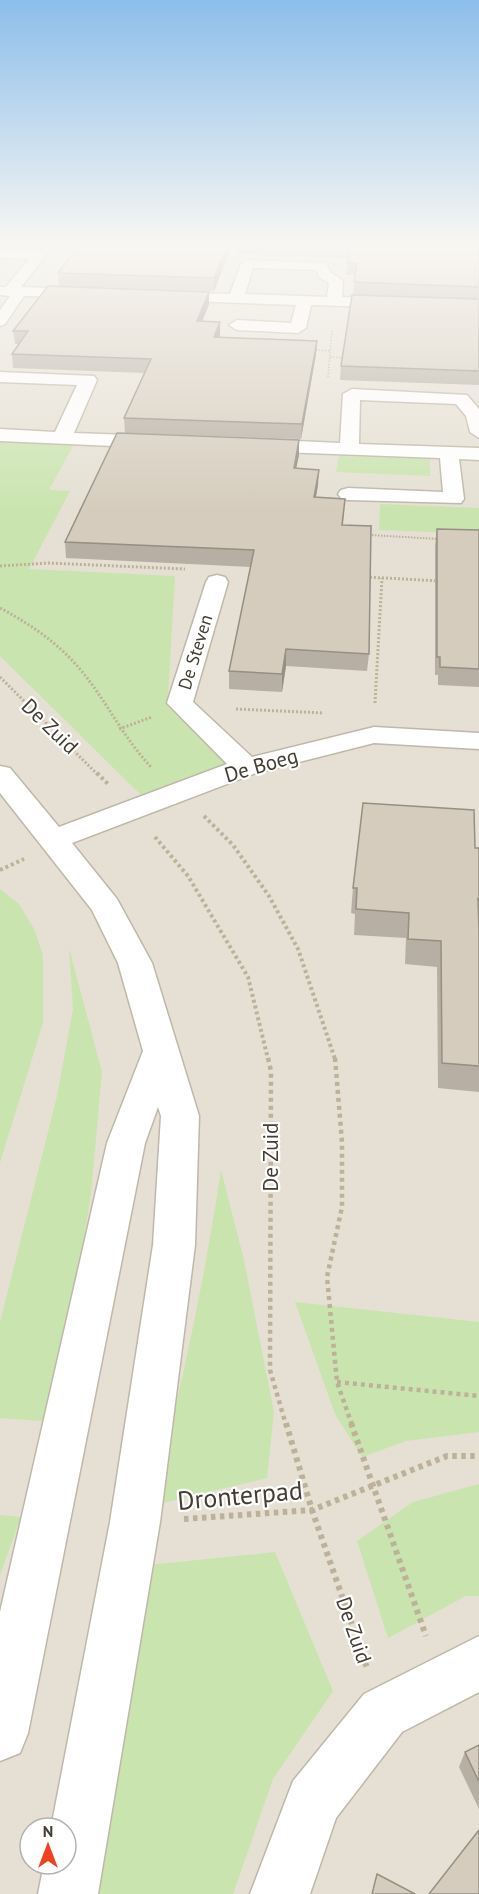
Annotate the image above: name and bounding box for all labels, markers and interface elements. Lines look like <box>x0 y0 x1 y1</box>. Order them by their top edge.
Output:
street label: De Steven <box>173 612 217 692</box>
street label: De Zuid <box>16 692 84 760</box>
street label: De Boeg <box>221 742 301 788</box>
street label: De Zuid <box>257 1123 284 1191</box>
street label: Dronterpad <box>176 1473 304 1517</box>
street label: De Zuid <box>330 1593 378 1667</box>
north arrow <box>18 1816 78 1876</box>
text: N <box>43 1821 53 1841</box>

